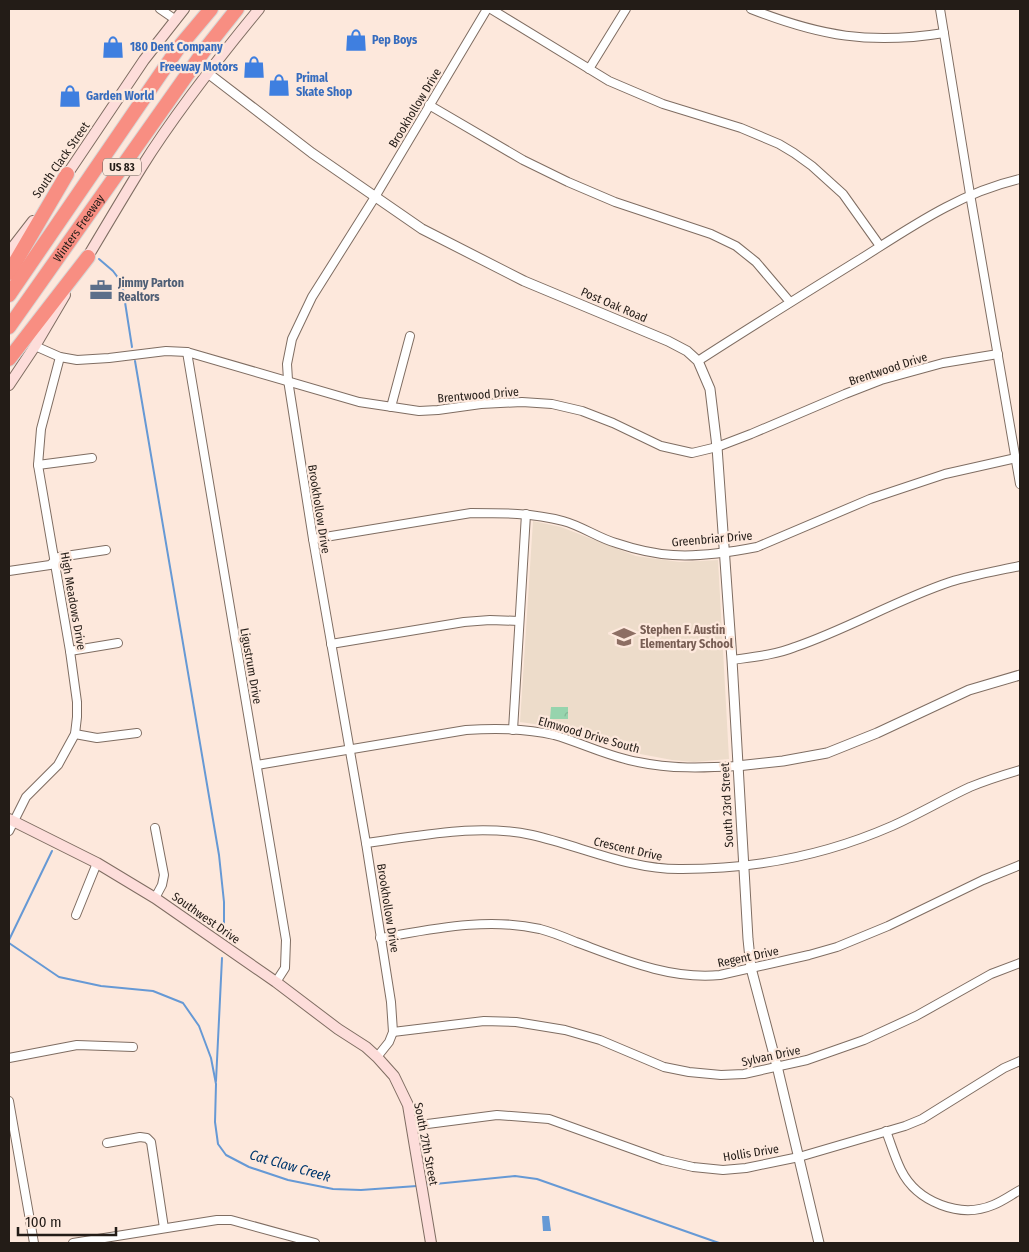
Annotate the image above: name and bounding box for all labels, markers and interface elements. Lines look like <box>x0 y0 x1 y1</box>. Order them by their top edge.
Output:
shop icon: Pep Boys <box>343 27 369 53</box>
place label: Pep Boys <box>372 33 418 47</box>
shop icon: 180 Dent Company <box>100 34 126 60</box>
place label: 180 Dent Company <box>130 40 223 54</box>
shop icon: Freeway Motors <box>241 54 267 80</box>
place label: Freeway Motors <box>160 60 239 74</box>
street label: Brookhollow Drive <box>386 66 444 150</box>
place label: Primal Skate Shop <box>296 71 353 99</box>
shop icon: Primal Skate Shop <box>266 72 292 98</box>
shop icon: Garden World <box>57 83 83 109</box>
place label: Garden World <box>86 89 154 103</box>
street label: South Clack Street <box>30 119 92 201</box>
road number: US 83 <box>103 158 141 176</box>
street label: Winters Freeway <box>50 191 108 265</box>
place label: Jimmy Parton Realtors <box>117 276 184 304</box>
office icon: Jimmy Parton Realtors <box>88 277 114 303</box>
street label: Post Oak Road <box>579 285 649 325</box>
street label: Brentwood Drive <box>847 350 929 388</box>
street label: Brentwood Drive <box>437 384 519 406</box>
street label: Brookhollow Drive <box>305 463 333 555</box>
street label: Greenbriar Drive <box>671 528 753 549</box>
street label: High Meadows Drive <box>57 551 89 651</box>
place label: Stephen F. Austin Elementary School <box>640 623 734 651</box>
school or university icon: Stephen F. Austin Elementary School <box>611 624 637 650</box>
street label: Ligustrum Drive <box>237 627 265 705</box>
street label: Elmwood Drive South <box>537 714 641 756</box>
street label: South 23rd Street <box>718 762 736 848</box>
street label: Crescent Drive <box>592 834 664 864</box>
street label: Brookhollow Drive <box>374 862 402 954</box>
street label: Southwest Drive <box>169 889 243 947</box>
street label: Regent Drive <box>716 944 780 970</box>
street label: Sylvan Drive <box>740 1043 802 1069</box>
street label: South 27th Street <box>411 1101 441 1187</box>
street label: Hollis Drive <box>722 1142 780 1164</box>
water label: Cat Claw Creek <box>248 1146 333 1186</box>
scale bar <box>18 1204 115 1236</box>
text: 100 m <box>25 1213 62 1231</box>

